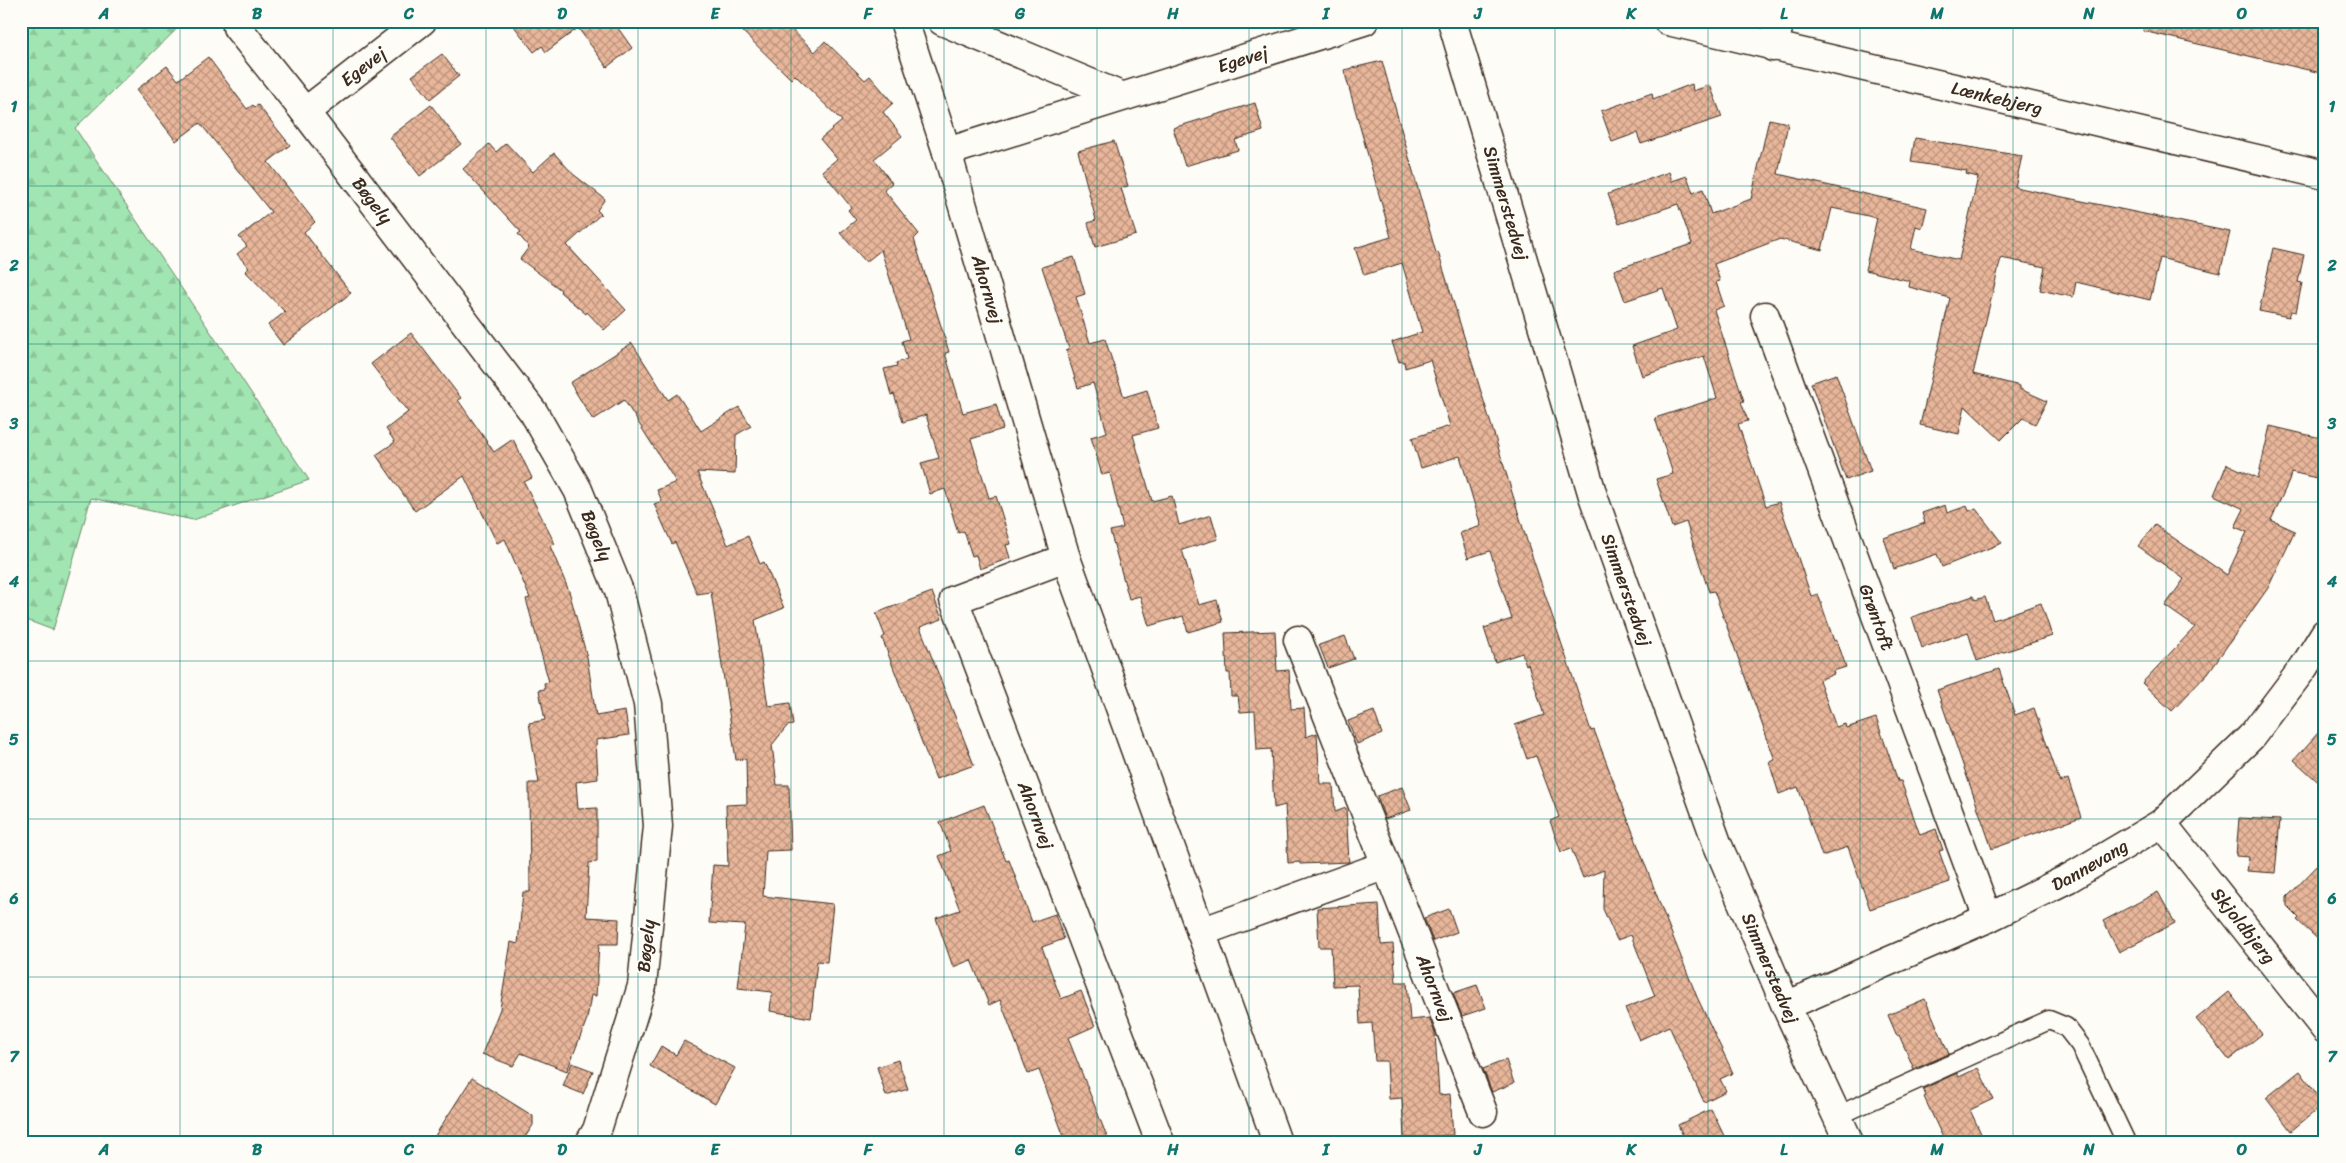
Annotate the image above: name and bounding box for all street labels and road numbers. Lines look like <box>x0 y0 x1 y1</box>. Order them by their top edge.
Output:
street label: Egevej <box>1213 36 1273 82</box>
street label: Egevej <box>333 38 394 95</box>
street label: Lænkebjerg <box>1948 72 2046 124</box>
street label: Simmerstedvej <box>1474 142 1538 265</box>
street label: Bøgely <box>343 170 402 232</box>
street label: Ahornvej <box>962 250 1013 328</box>
street label: Bøgely <box>572 505 622 567</box>
street label: Simmerstedvej <box>1591 529 1662 651</box>
street label: Grøntoft <box>1850 579 1904 656</box>
street label: Ahornvej <box>1008 776 1063 854</box>
street label: Dannevang <box>2046 830 2135 900</box>
street label: Skjoldbjerg <box>2202 880 2284 971</box>
street label: Simmerstedvej <box>1732 907 1808 1029</box>
street label: Bøgely <box>627 917 665 974</box>
street label: Ahornvej <box>1406 948 1462 1027</box>

